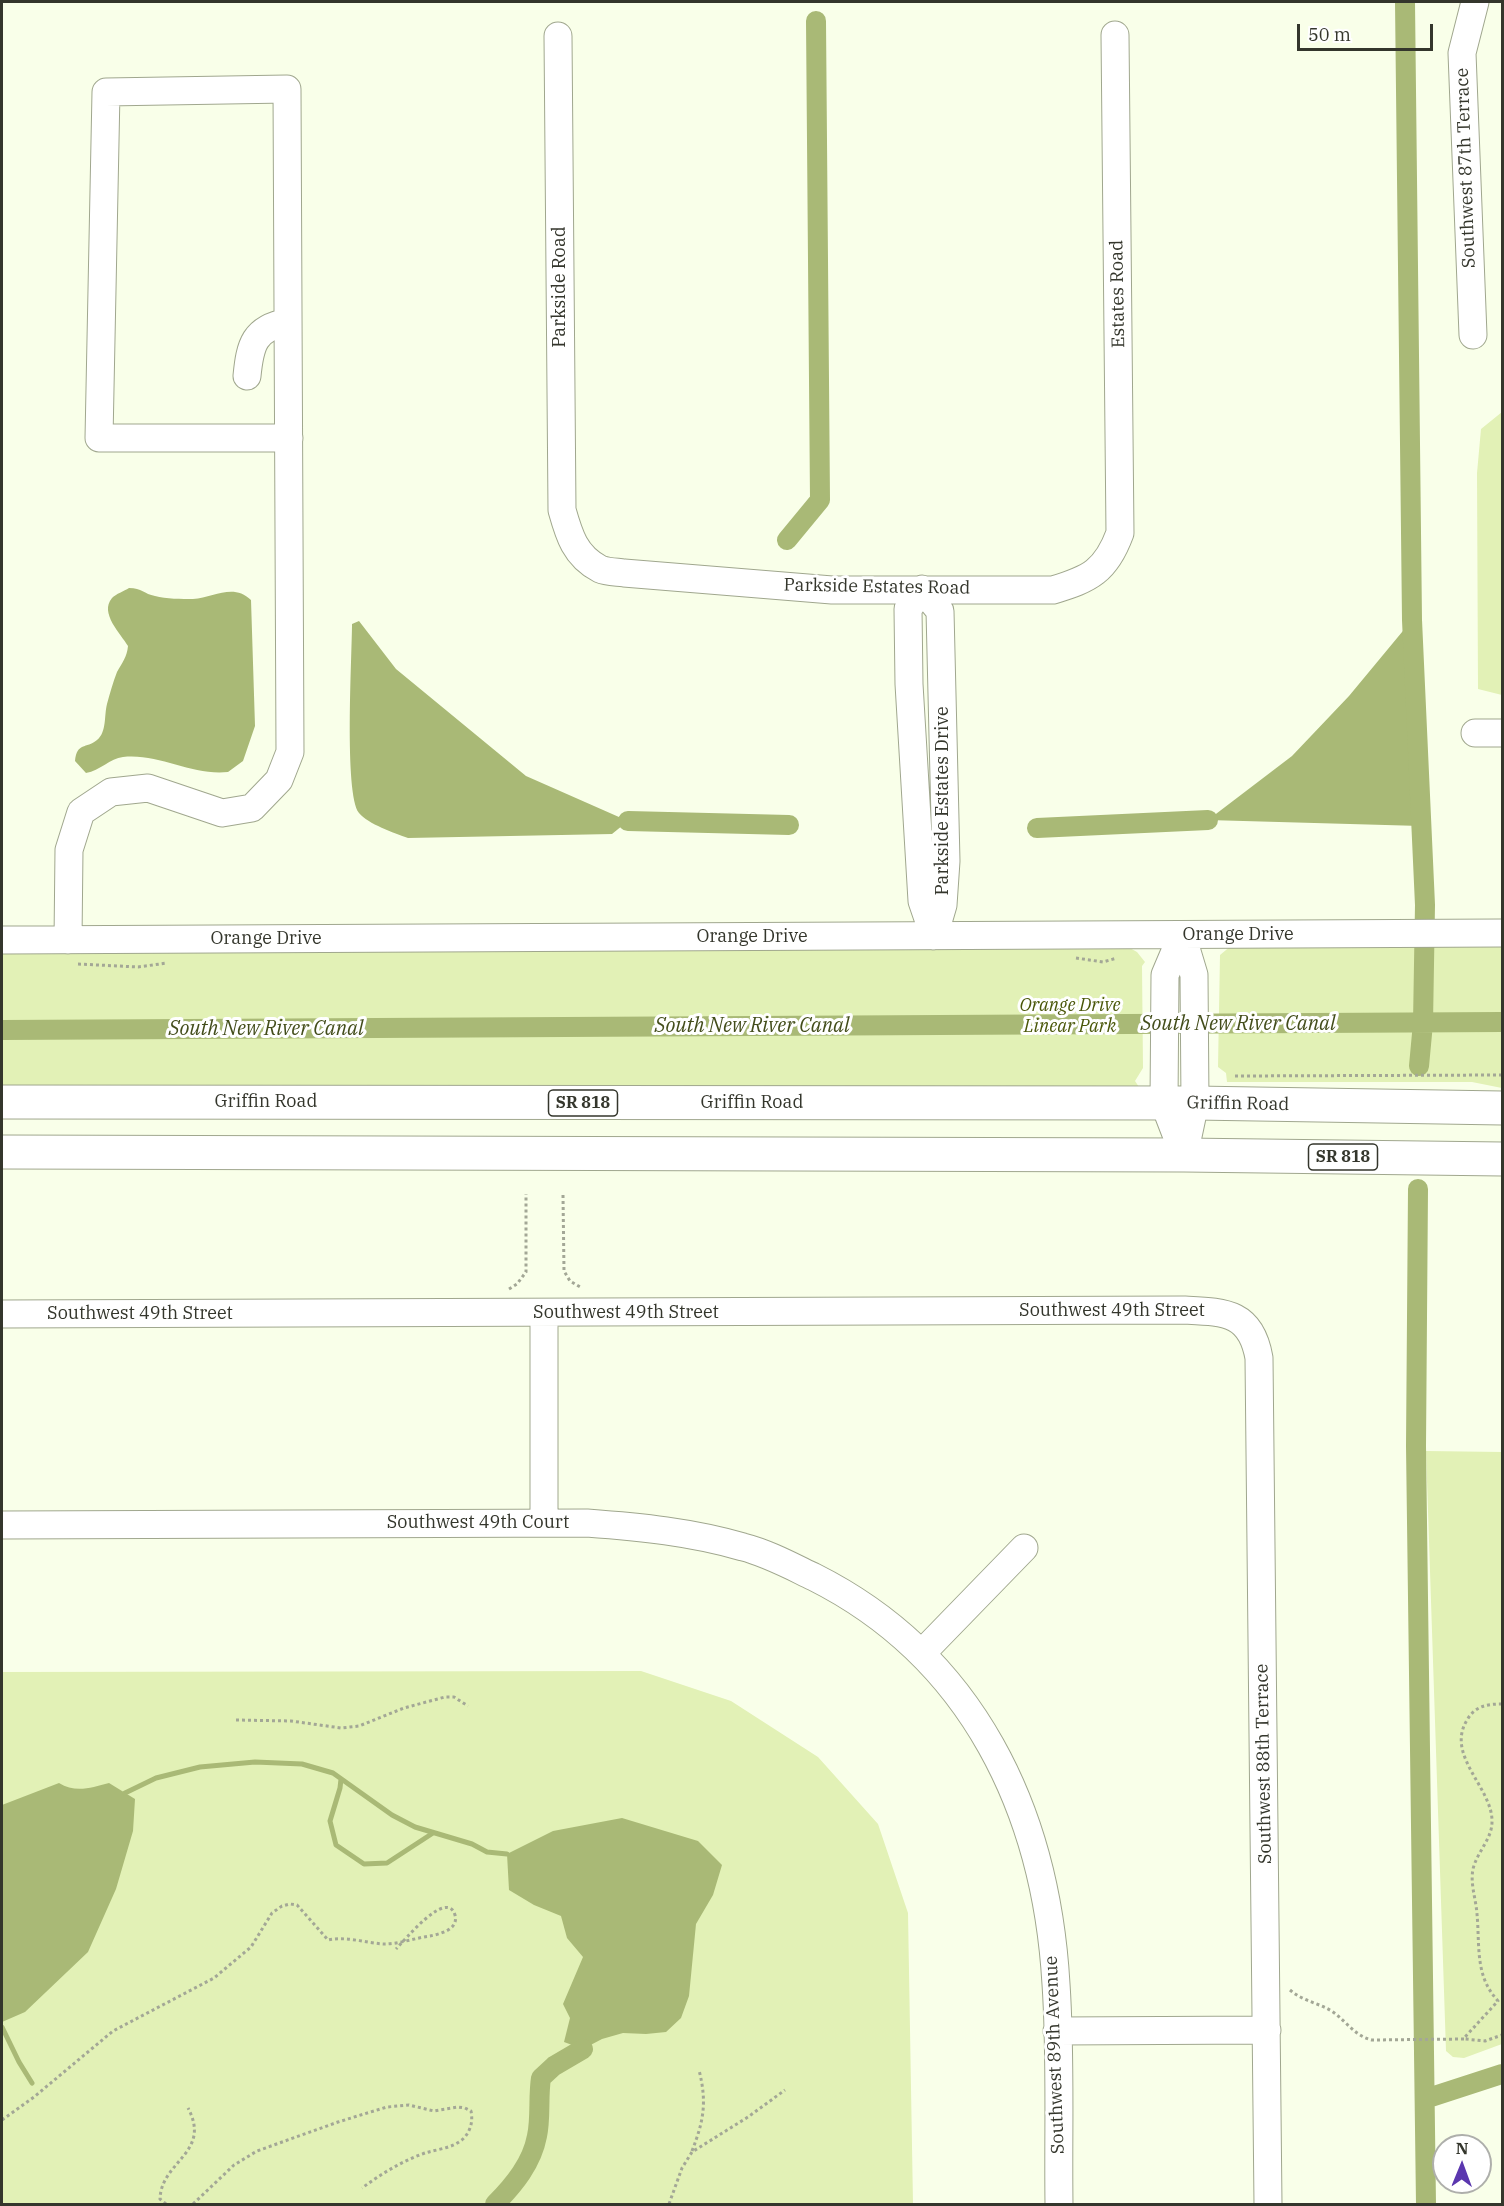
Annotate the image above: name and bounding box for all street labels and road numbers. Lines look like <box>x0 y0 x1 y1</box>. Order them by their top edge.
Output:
street label: Southwest 87th Terrace <box>1452 67 1480 269</box>
street label: Parkside Road <box>549 226 571 348</box>
street label: Estates Road <box>1106 240 1130 348</box>
street label: Parkside Estates Road <box>784 575 970 599</box>
street label: Parkside Estates Drive <box>932 706 954 896</box>
street label: Orange Drive <box>1182 924 1294 946</box>
street label: Orange Drive <box>696 926 808 948</box>
street label: Orange Drive <box>210 928 322 950</box>
road number: SR 818 <box>548 1090 618 1116</box>
street label: Griffin Road <box>215 1091 317 1113</box>
street label: Griffin Road <box>701 1092 803 1114</box>
street label: Griffin Road <box>1186 1092 1290 1116</box>
road number: SR 818 <box>1308 1144 1378 1170</box>
street label: Southwest 49th Street <box>1019 1300 1205 1322</box>
street label: Southwest 49th Street <box>533 1302 719 1324</box>
street label: Southwest 49th Street <box>47 1303 233 1325</box>
street label: Southwest 49th Court <box>387 1512 569 1534</box>
street label: Southwest 88th Terrace <box>1251 1664 1277 1864</box>
street label: Southwest 89th Avenue <box>1041 1955 1069 2155</box>

